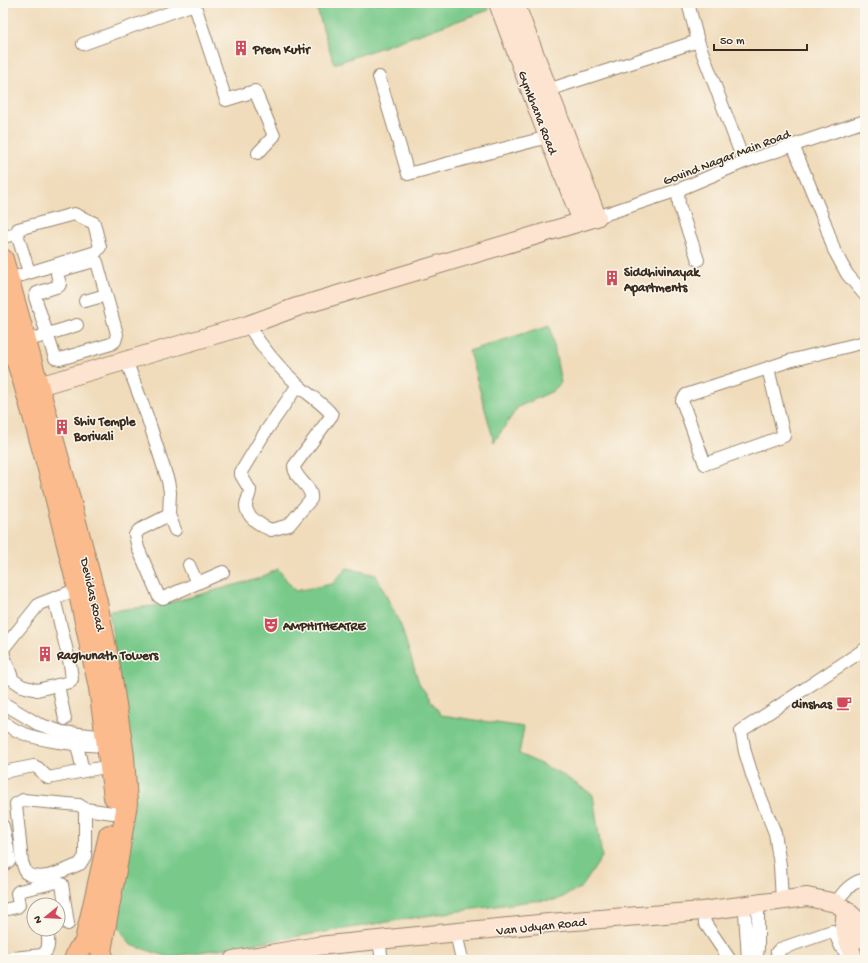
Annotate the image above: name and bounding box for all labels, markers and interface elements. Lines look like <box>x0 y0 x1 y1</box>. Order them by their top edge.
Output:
scale bar <box>714 26 807 52</box>
text: 50 m <box>720 35 745 49</box>
building icon: Prem Kutir <box>232 39 250 57</box>
place label: Prem Kutir <box>252 43 311 58</box>
street label: Gymkhana Road <box>514 69 560 158</box>
street label: Govind Nagar Main Road <box>661 127 794 190</box>
place label: Siddhivinayak Apartments <box>623 266 701 297</box>
building icon: Siddhivinayak Apartments <box>603 269 621 287</box>
place label: Shiv Temple Borivali <box>73 415 137 445</box>
building icon: Shiv Temple Borivali <box>53 418 71 436</box>
street label: Devidas Road <box>76 555 108 634</box>
theatre icon: AMPHITHEATRE <box>262 616 280 634</box>
place label: AMPHITHEATRE <box>282 620 366 635</box>
building icon: Raghunath Towers <box>36 645 54 663</box>
place label: Raghunath Towers <box>56 649 159 664</box>
cafe icon: dinshas <box>835 694 853 712</box>
place label: dinshas <box>792 698 833 713</box>
north arrow <box>26 897 66 937</box>
text: N <box>32 914 45 925</box>
street label: Van Udyan Road <box>495 915 588 940</box>

